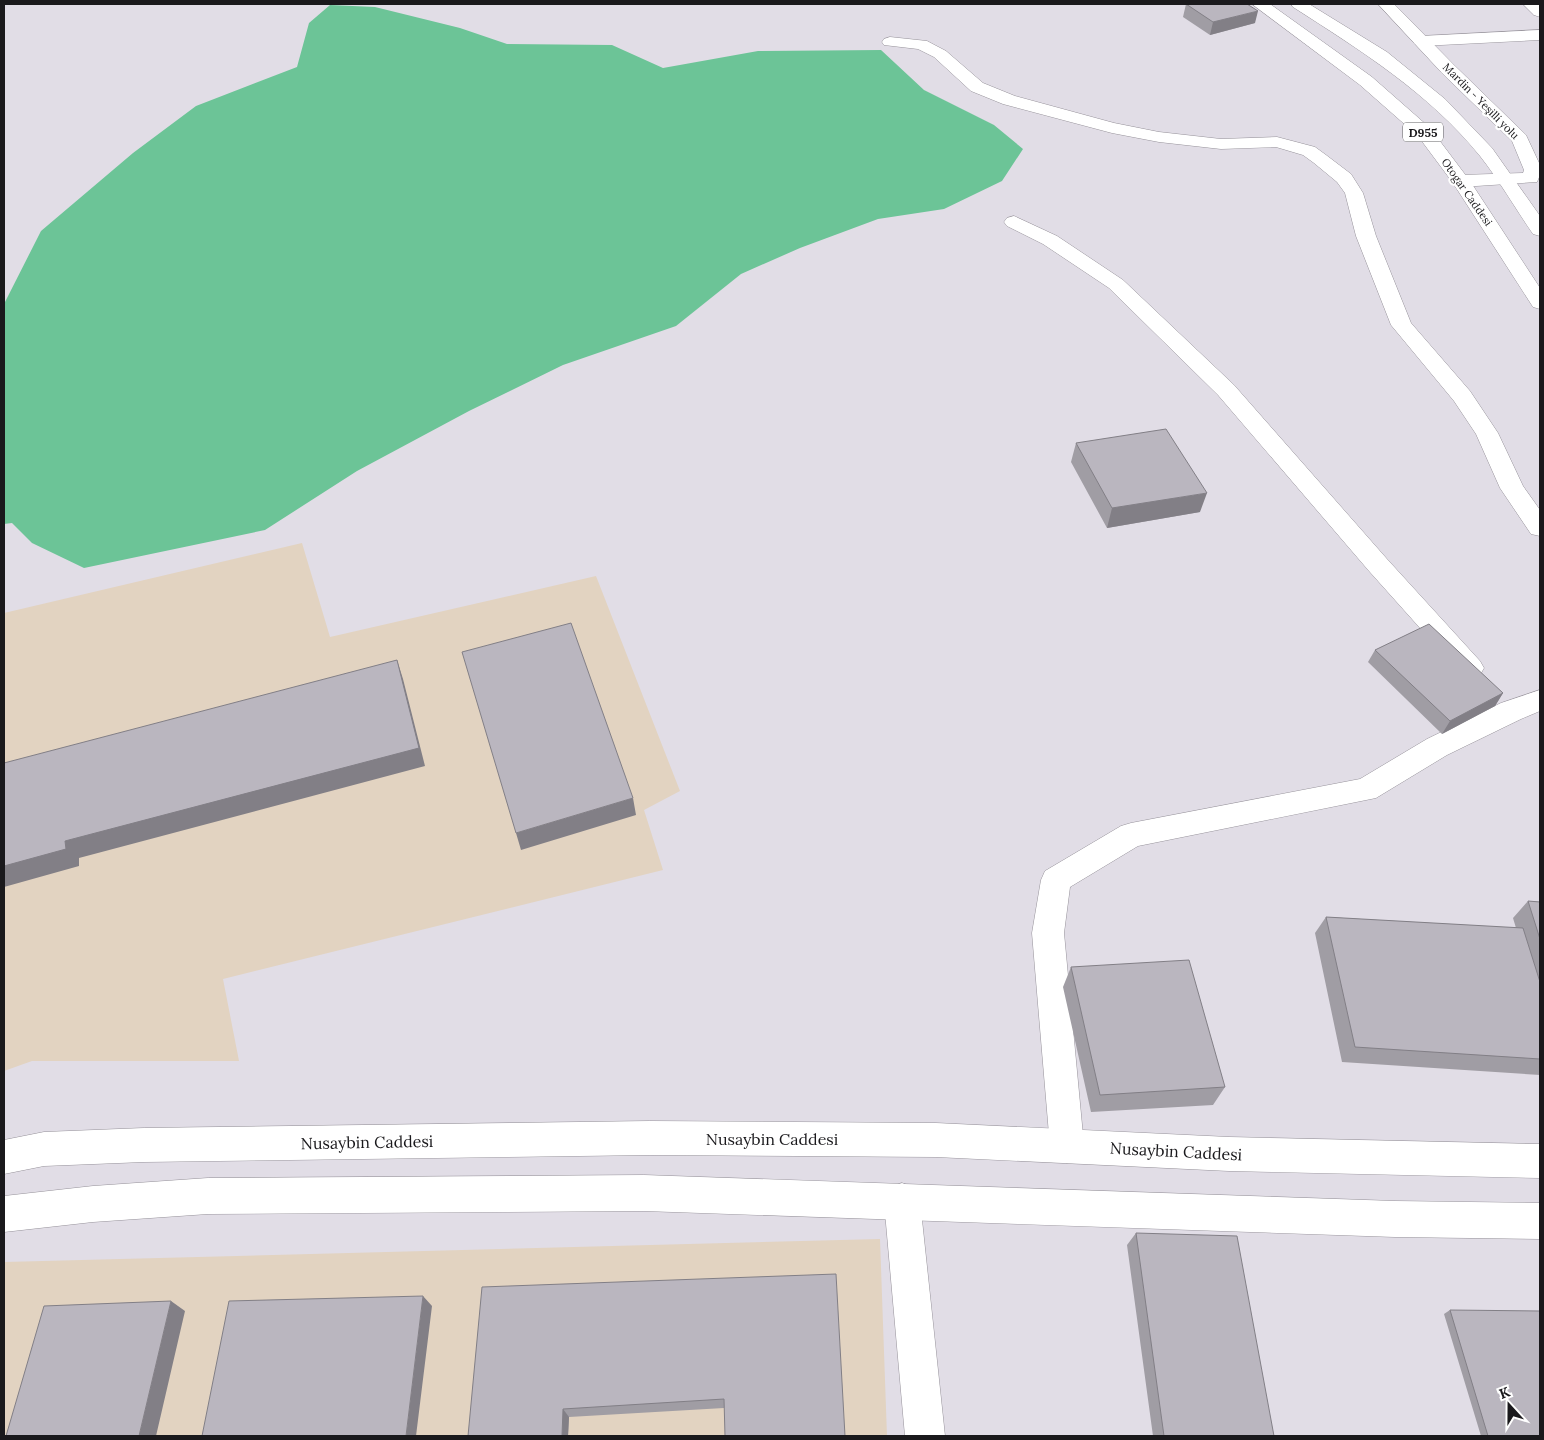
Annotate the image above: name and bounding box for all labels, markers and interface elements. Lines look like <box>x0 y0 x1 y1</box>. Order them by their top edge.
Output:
street label: Mardin - Yeşilli yolu <box>1440 60 1522 142</box>
road number: D955 <box>1403 122 1443 142</box>
street label: Otogar Caddesi <box>1438 155 1496 229</box>
street label: Nusaybin Caddesi <box>706 1129 838 1149</box>
street label: Nusaybin Caddesi <box>301 1131 433 1153</box>
street label: Nusaybin Caddesi <box>1109 1138 1243 1164</box>
north arrow <box>1484 1380 1534 1430</box>
text: K <box>1496 1383 1512 1403</box>

